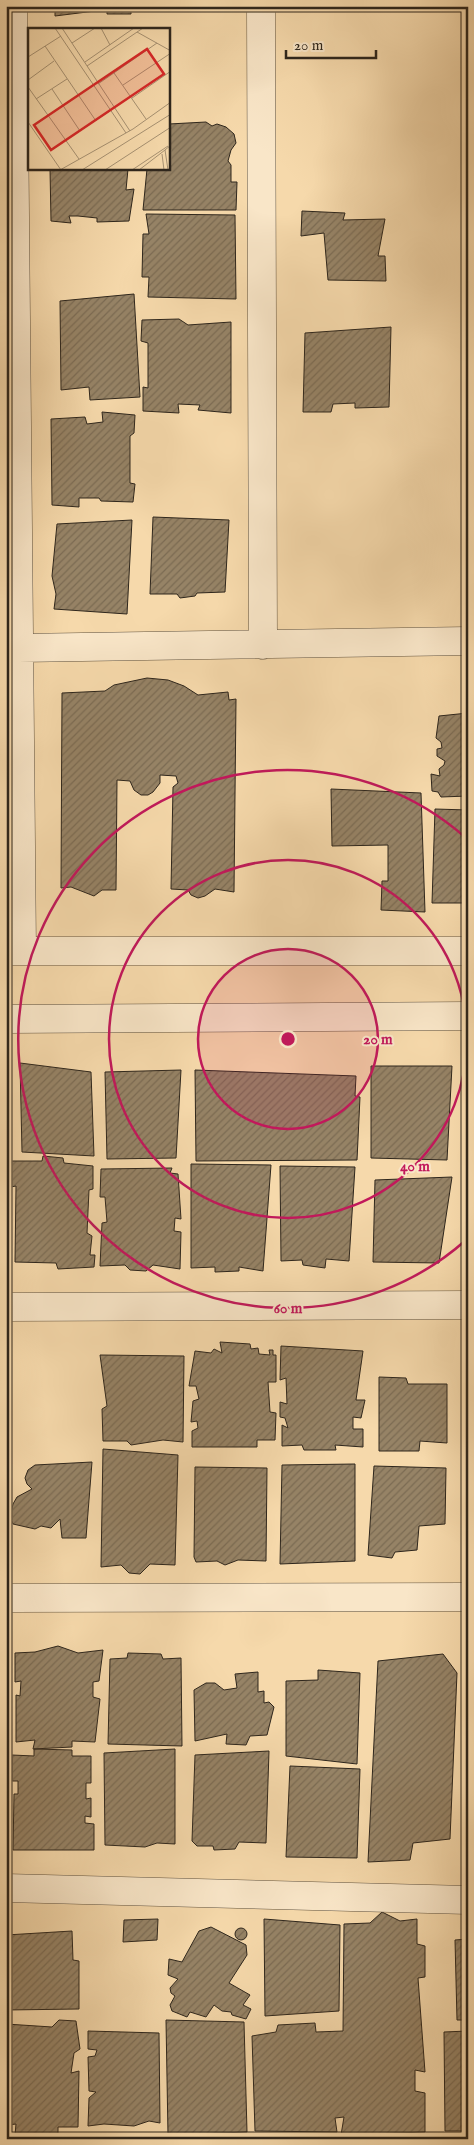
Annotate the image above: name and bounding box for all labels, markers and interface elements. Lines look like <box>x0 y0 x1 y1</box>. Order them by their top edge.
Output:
inset map <box>28 28 170 170</box>
scale bar <box>286 28 376 60</box>
text: 20 m <box>294 36 324 55</box>
centre of rings <box>279 1030 297 1048</box>
text: 20 m <box>363 1030 393 1049</box>
text: 40 m <box>400 1157 430 1176</box>
text: 60 m <box>274 1299 303 1318</box>

